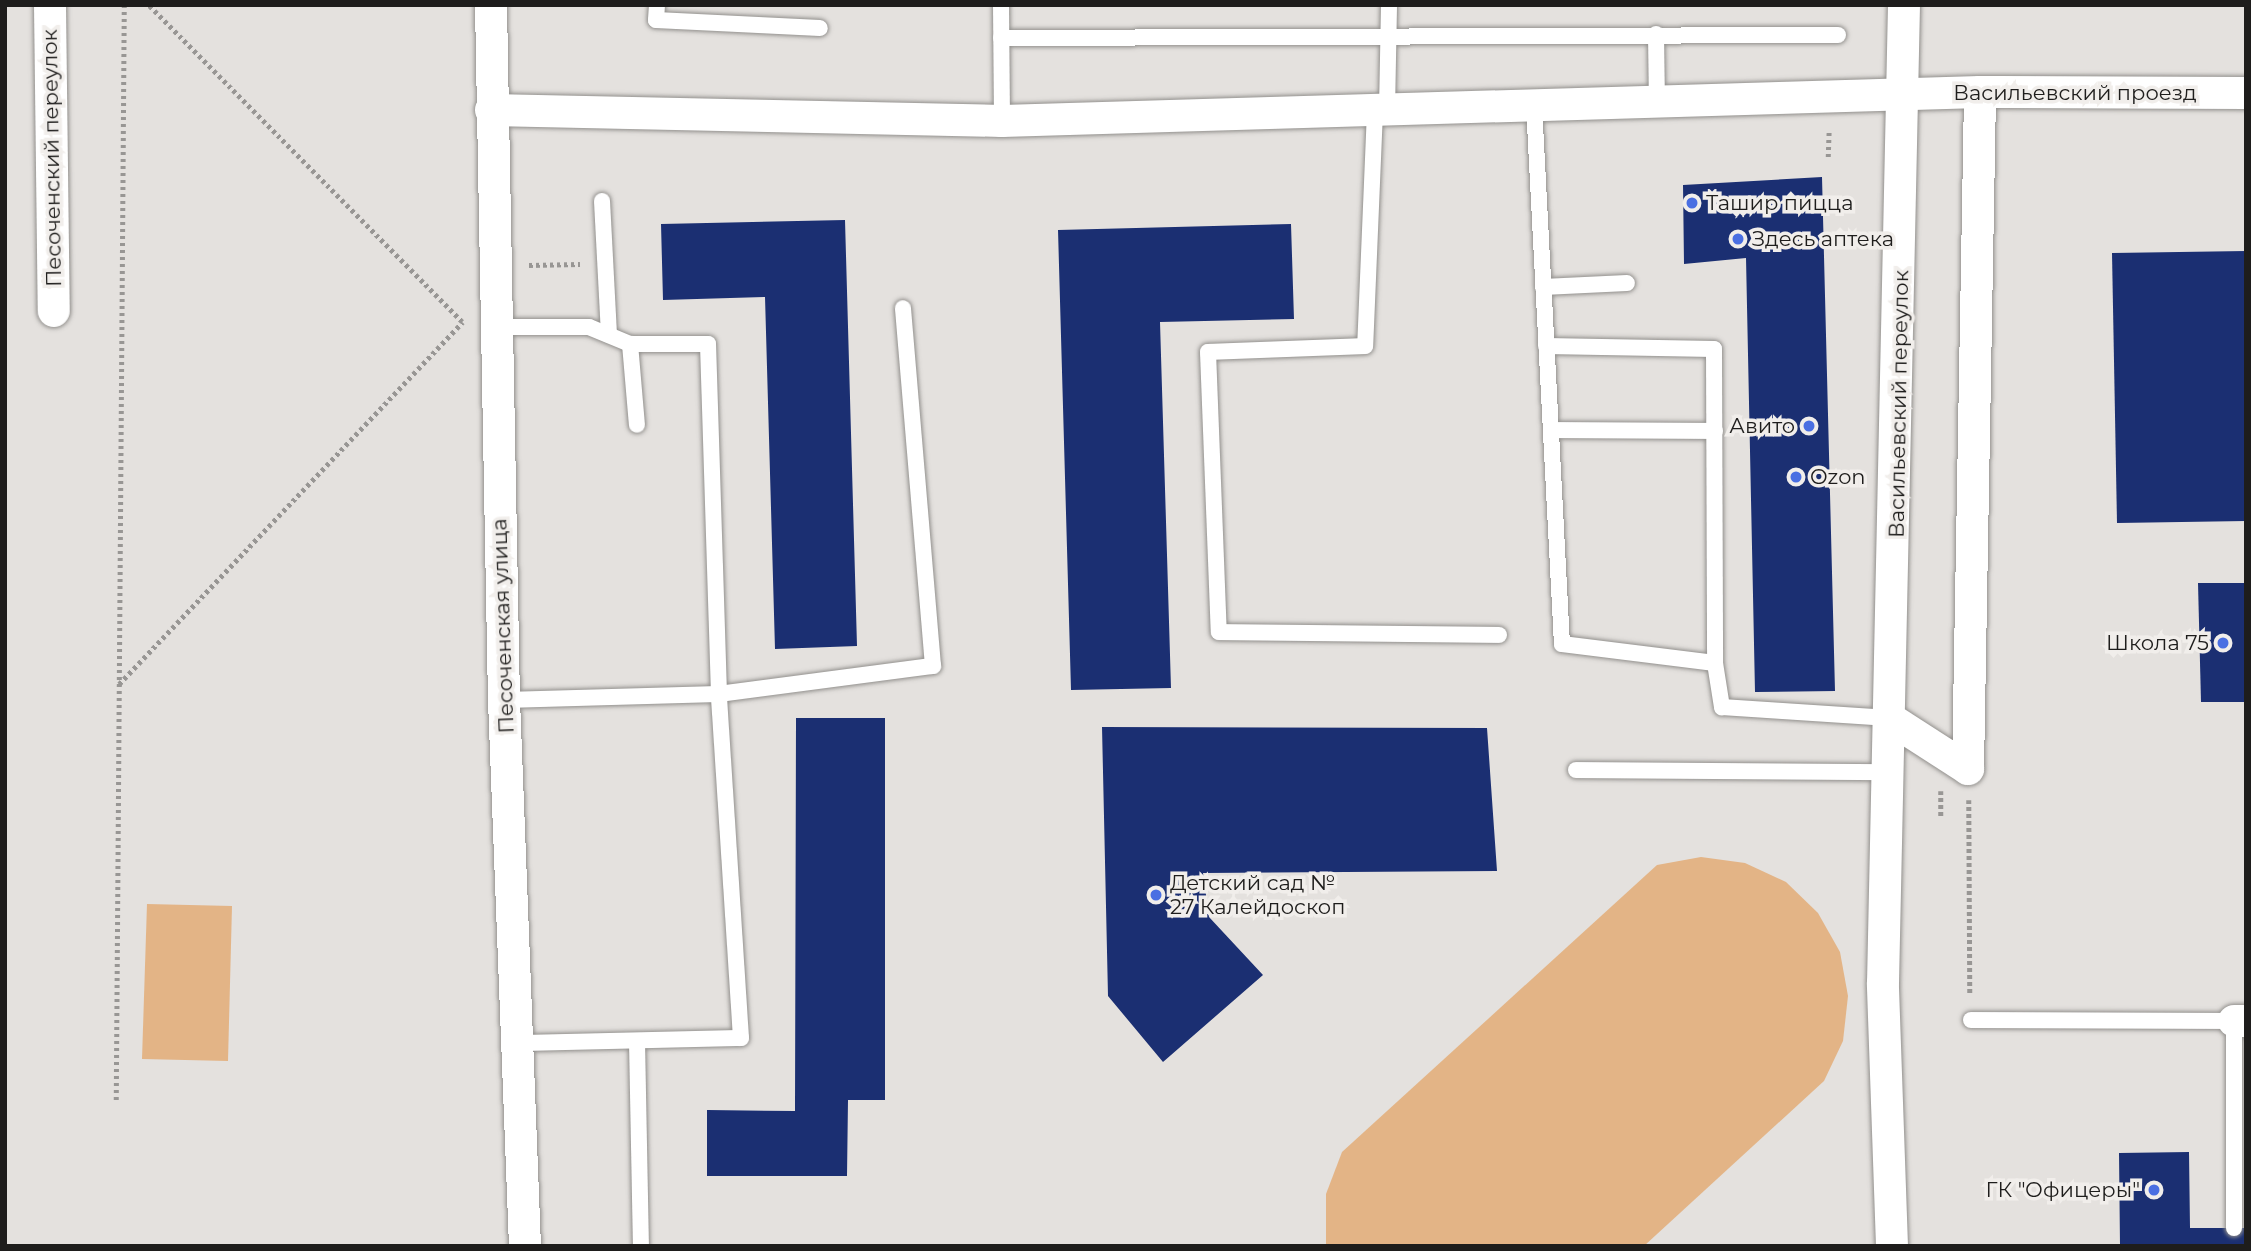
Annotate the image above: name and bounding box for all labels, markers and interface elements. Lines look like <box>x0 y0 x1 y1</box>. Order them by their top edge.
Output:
street label: Песоченский переулок <box>37 29 67 287</box>
street label: Васильевский проезд <box>1953 80 2197 106</box>
place label: Ташир пицца <box>1706 190 1853 216</box>
marker: Ташир пицца <box>1684 195 1700 211</box>
place label: Здесь аптека <box>1752 226 1894 252</box>
marker: Здесь аптека <box>1730 231 1746 247</box>
street label: Васильевский переулок <box>1884 270 1914 538</box>
place label: Авито <box>1729 413 1795 439</box>
marker: Авито <box>1801 418 1817 434</box>
place label: Ozon <box>1810 464 1866 490</box>
marker: Ozon <box>1788 469 1804 485</box>
street label: Песоченская улица <box>487 518 519 734</box>
place label: Школа 75 <box>2106 630 2209 656</box>
marker: Школа 75 <box>2215 635 2231 651</box>
place label: Детский сад № 27 Калейдоскоп <box>1170 870 1345 920</box>
marker: Детский сад № 27 Калейдоскоп <box>1148 887 1164 903</box>
place label: ГК "Офицеры" <box>1985 1177 2140 1203</box>
marker: ГК "Офицеры" <box>2146 1182 2162 1198</box>

